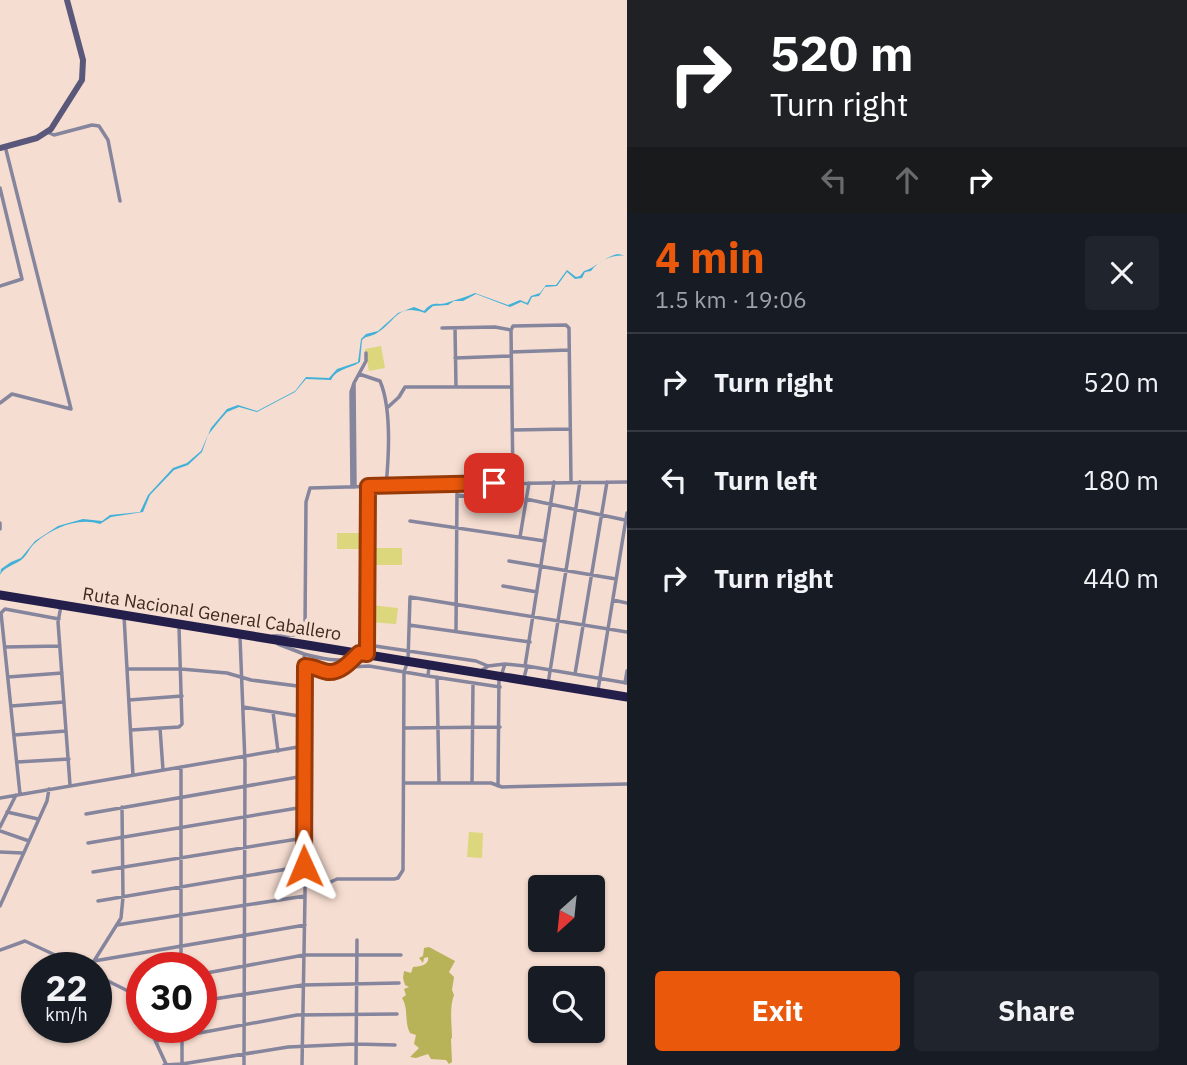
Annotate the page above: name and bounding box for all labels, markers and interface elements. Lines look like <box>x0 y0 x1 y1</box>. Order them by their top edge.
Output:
text: 520 m <box>770 21 914 84</box>
icon: right <box>655 28 746 119</box>
text: Turn right <box>770 83 908 125</box>
icon: left <box>815 161 853 199</box>
icon: ahead <box>888 161 926 199</box>
icon: right <box>961 161 999 199</box>
text: 4 min <box>655 230 765 285</box>
button: close <box>1085 236 1159 310</box>
text: 1.5 km · 19:06 <box>655 284 807 314</box>
icon: right <box>655 363 693 401</box>
text: Turn right <box>714 365 833 399</box>
text: 520 m <box>1083 365 1159 399</box>
pin <box>464 453 524 513</box>
icon: left <box>655 461 693 499</box>
text: Turn left <box>714 463 817 497</box>
text: 180 m <box>1083 463 1159 497</box>
icon: arrive <box>475 464 513 502</box>
icon: right <box>655 559 693 597</box>
text: Turn right <box>714 561 833 595</box>
text: 440 m <box>1083 561 1159 595</box>
street label: Ruta Nacional General Caballero <box>81 582 343 645</box>
position arrow <box>267 829 341 903</box>
north arrow <box>528 875 606 952</box>
map controls <box>528 875 605 1043</box>
speed limit sign: 30 <box>126 952 217 1043</box>
text: 22 <box>45 965 88 1011</box>
button: search <box>528 966 605 1043</box>
button: Exit <box>655 971 900 1051</box>
button: Share <box>914 971 1159 1051</box>
text: km/h <box>45 1003 88 1026</box>

